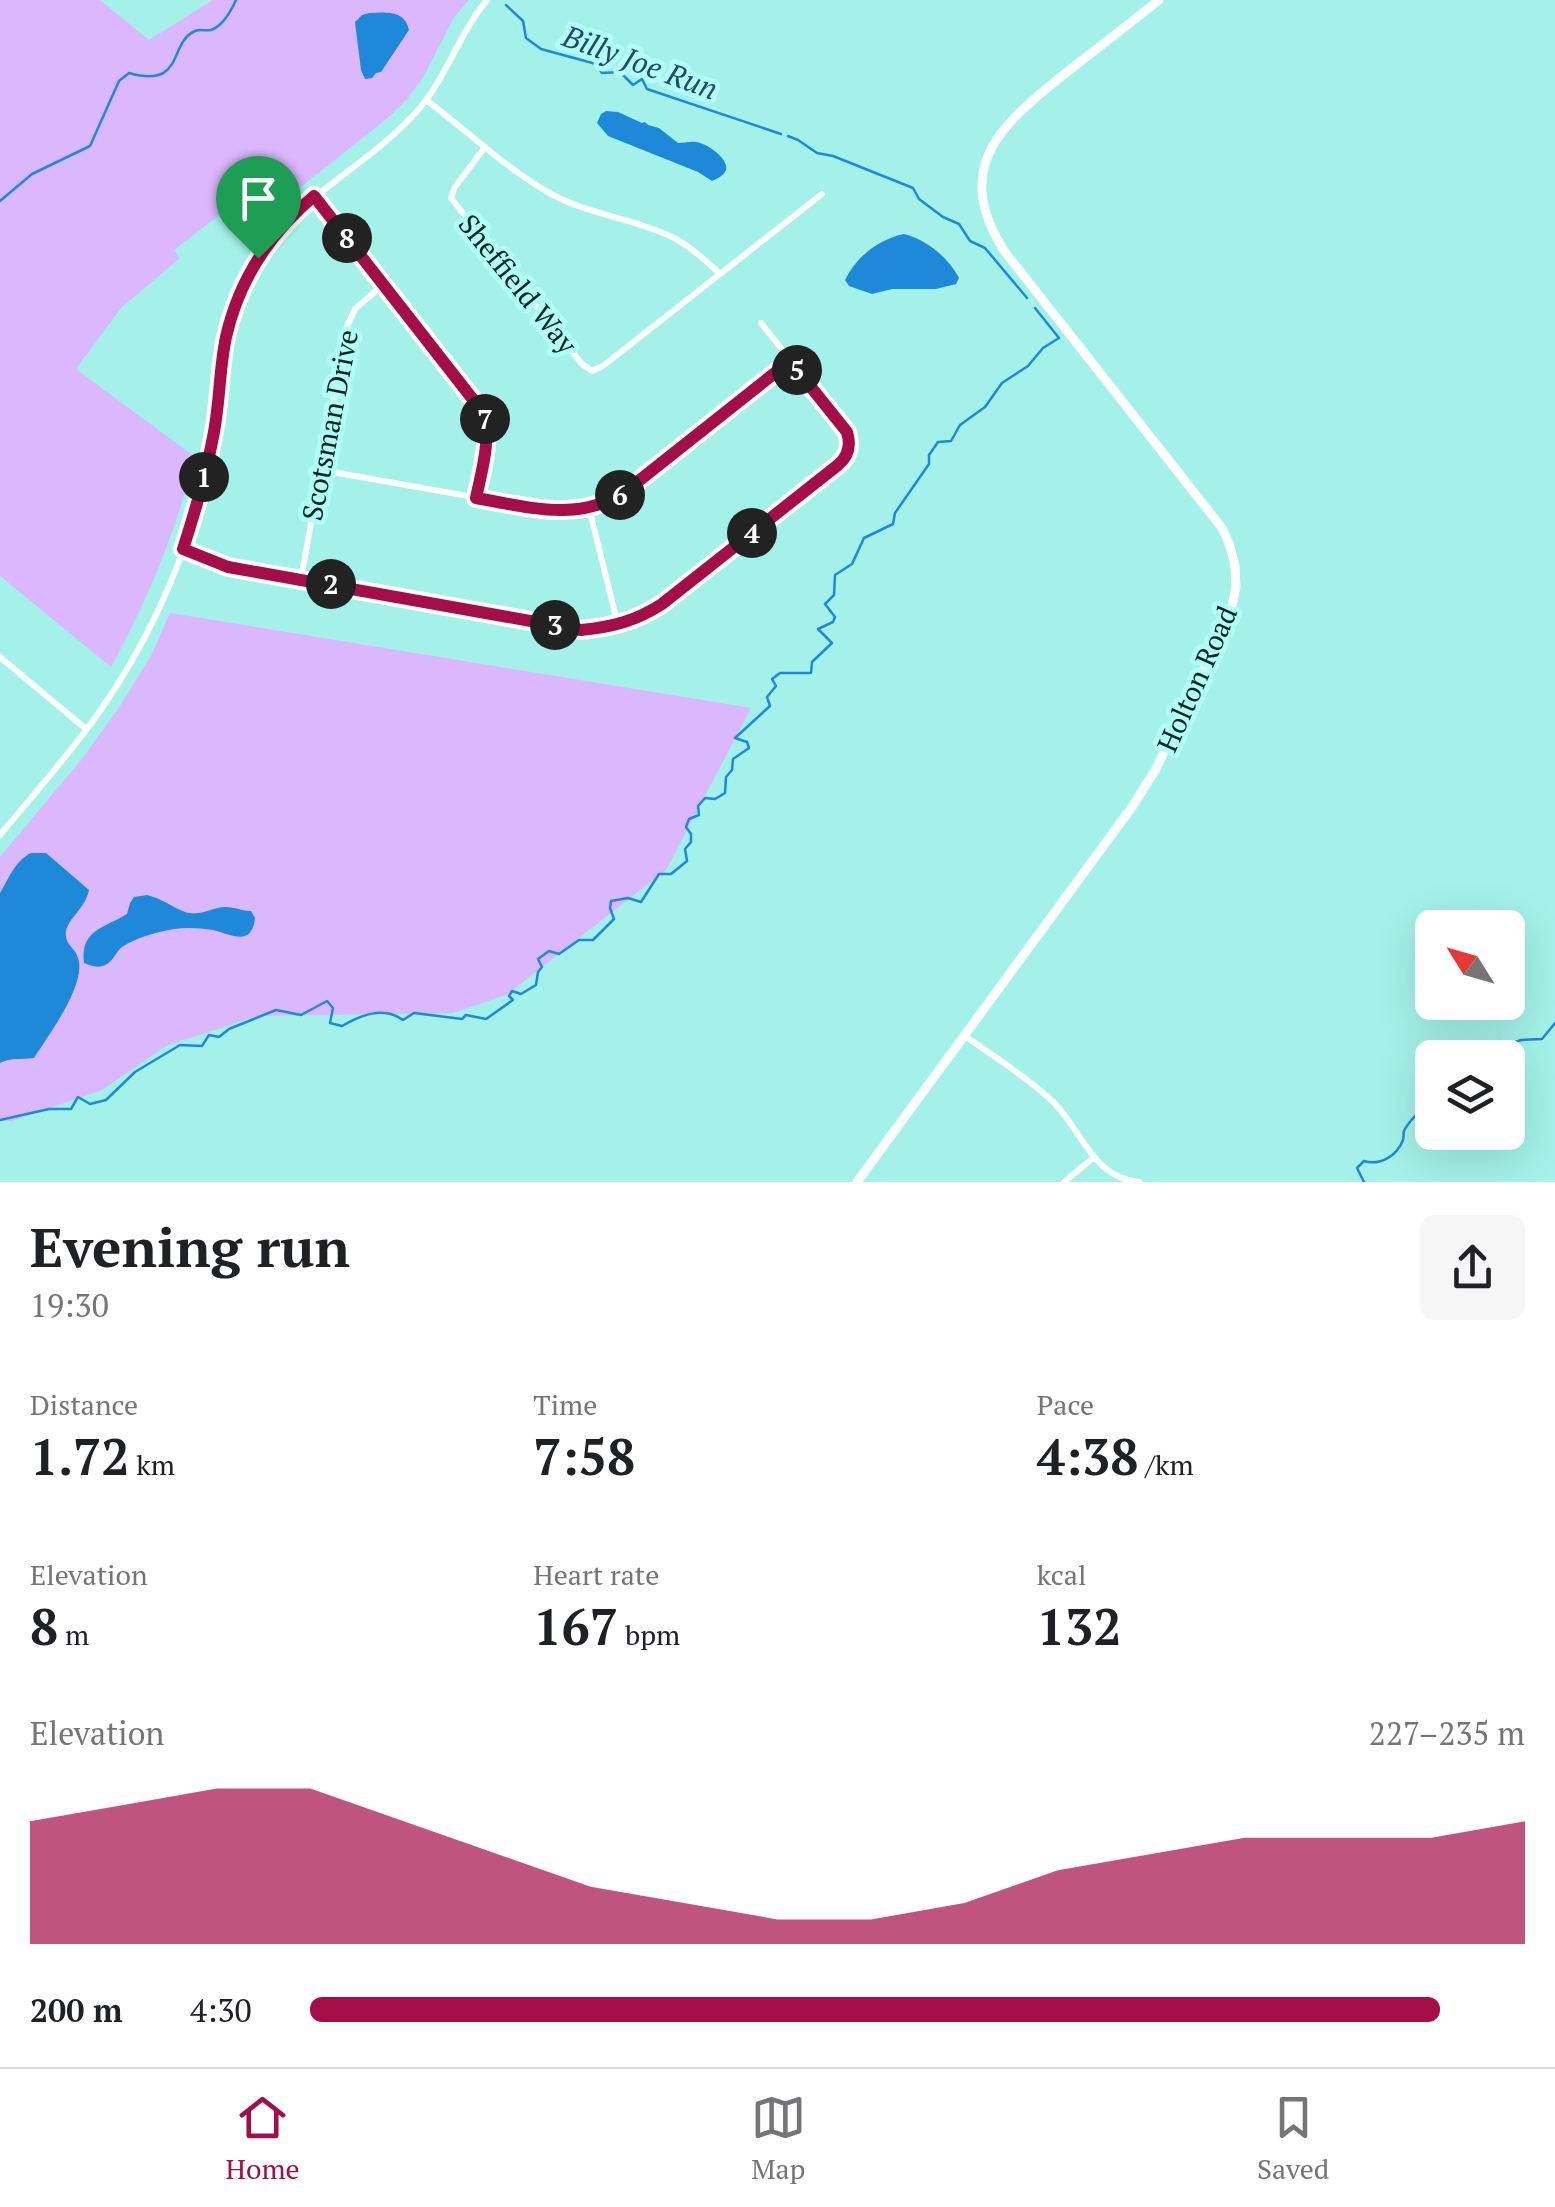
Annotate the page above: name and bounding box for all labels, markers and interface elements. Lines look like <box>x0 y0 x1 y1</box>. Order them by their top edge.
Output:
water label: Billy Joe Run <box>557 15 723 109</box>
pin <box>216 156 301 259</box>
icon: arrive <box>231 171 286 226</box>
street label: Sheffield Way <box>451 206 587 362</box>
pin: 8 <box>322 213 372 263</box>
text: 8 <box>339 219 355 256</box>
street label: Scotsman Drive <box>293 326 366 524</box>
pin: 5 <box>772 345 822 395</box>
text: 5 <box>789 351 805 388</box>
pin: 7 <box>460 394 510 444</box>
text: 7 <box>477 400 493 437</box>
pin: 1 <box>179 452 229 502</box>
text: 1 <box>196 458 212 495</box>
pin: 6 <box>595 470 645 520</box>
text: 6 <box>612 476 628 513</box>
pin: 4 <box>727 508 777 558</box>
text: 4 <box>744 514 760 551</box>
pin: 2 <box>306 559 356 609</box>
text: 2 <box>323 565 339 602</box>
pin: 3 <box>530 600 580 650</box>
street label: Holton Road <box>1148 600 1245 758</box>
text: 3 <box>547 606 563 643</box>
north arrow <box>1415 910 1525 1020</box>
map controls <box>1415 910 1525 1150</box>
button: layers <box>1415 1040 1525 1150</box>
text: Evening run <box>30 1210 350 1283</box>
button: share <box>1420 1215 1525 1320</box>
text: 19:30 <box>30 1284 109 1326</box>
text: Distance <box>30 1386 138 1423</box>
text: Time <box>533 1386 597 1423</box>
text: Pace <box>1037 1386 1094 1423</box>
text: 1.72 <box>30 1423 130 1489</box>
text: 7:58 <box>533 1423 635 1489</box>
text: 4:38 <box>1037 1423 1139 1489</box>
text: km <box>130 1446 175 1483</box>
text: /km <box>1139 1446 1194 1483</box>
text: Elevation <box>30 1556 148 1593</box>
text: Heart rate <box>533 1556 659 1593</box>
text: kcal <box>1037 1556 1086 1593</box>
text: 8 <box>30 1593 58 1659</box>
text: 167 <box>533 1593 618 1659</box>
text: 132 <box>1037 1593 1121 1659</box>
text: m <box>58 1616 89 1653</box>
text: bpm <box>618 1616 680 1653</box>
text: Elevation <box>30 1712 164 1754</box>
text: 227–235 m <box>1369 1712 1525 1754</box>
text: 200 m <box>30 1989 122 2031</box>
text: 4:30 <box>190 1989 252 2031</box>
tab: Home <box>226 2090 300 2187</box>
tab: Map <box>751 2090 806 2187</box>
tab: Saved <box>1257 2090 1329 2187</box>

